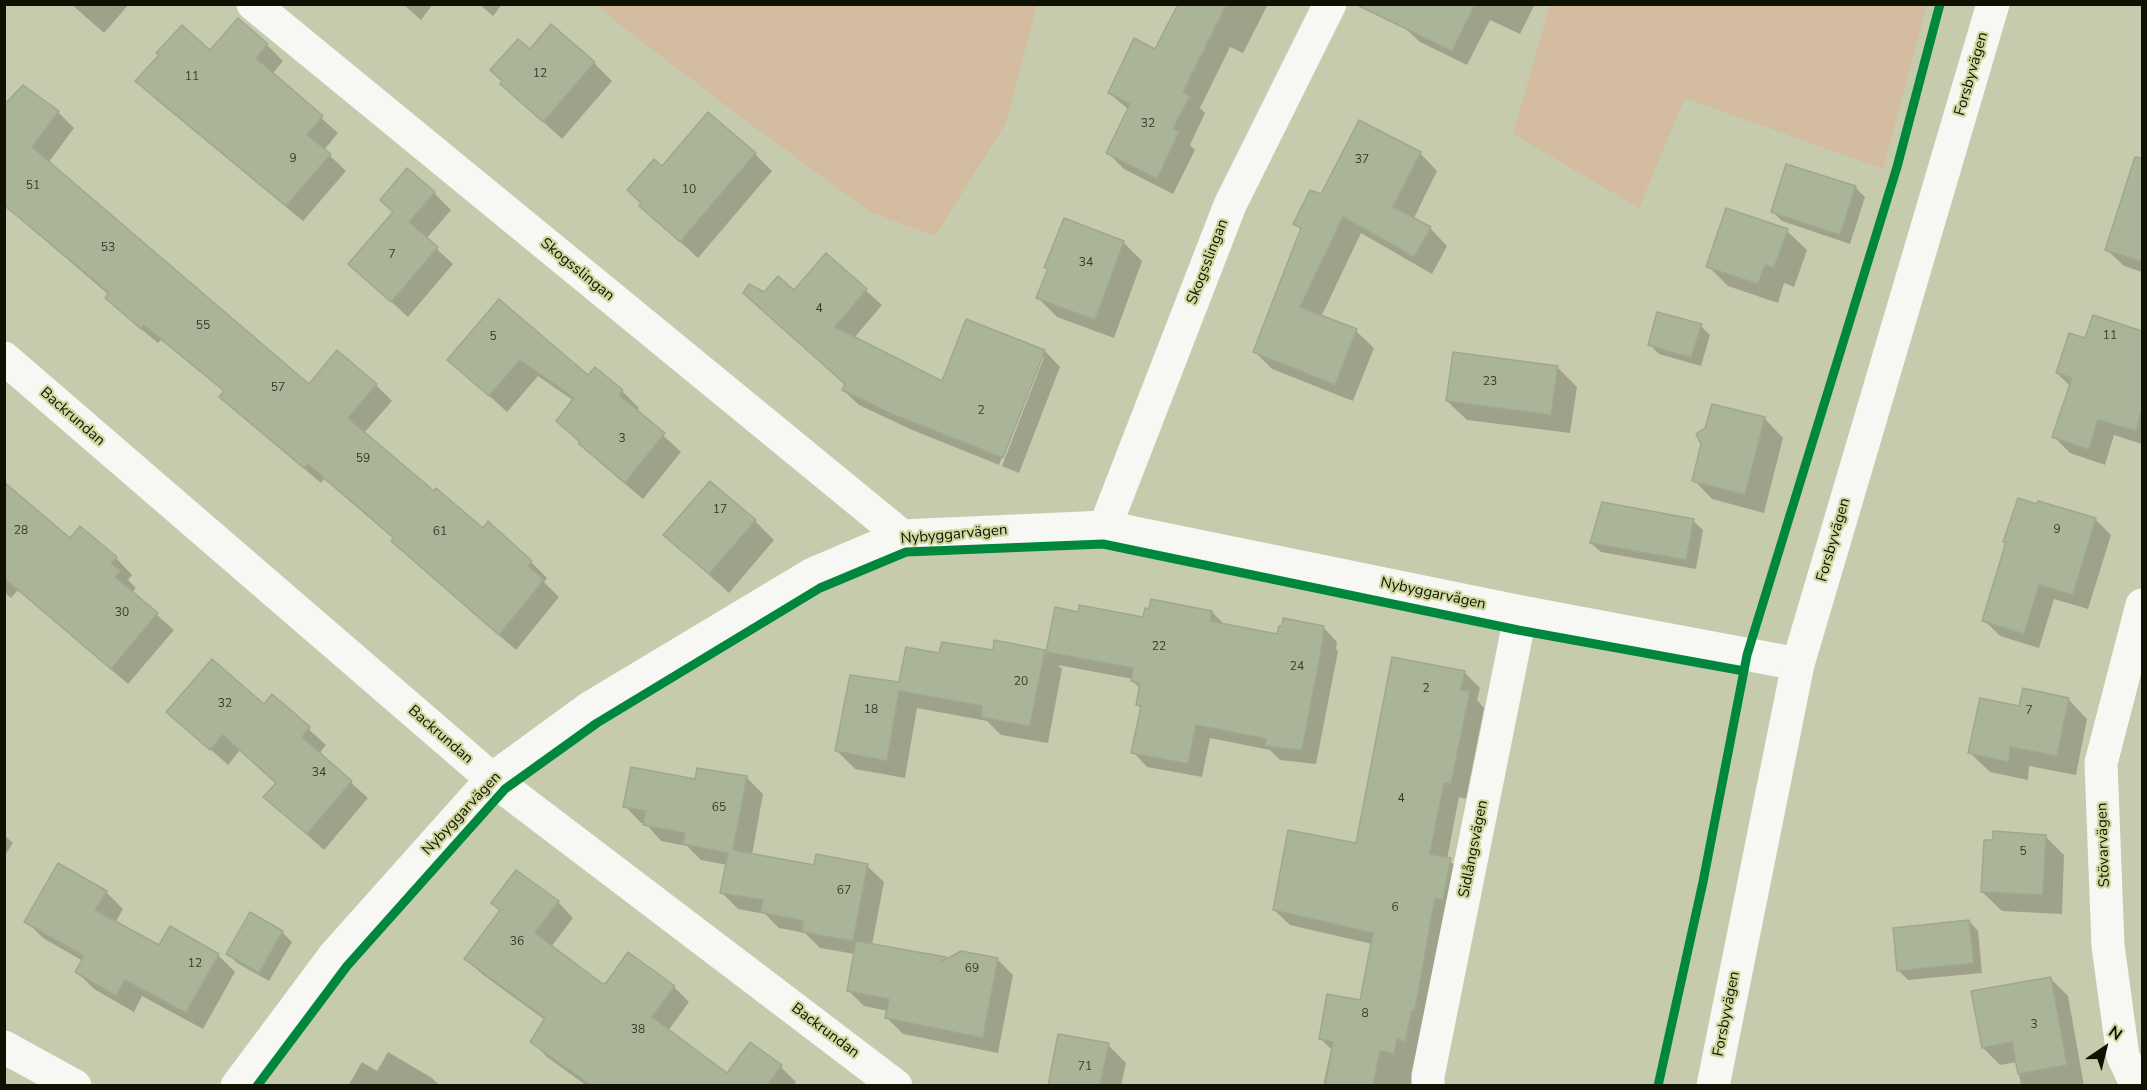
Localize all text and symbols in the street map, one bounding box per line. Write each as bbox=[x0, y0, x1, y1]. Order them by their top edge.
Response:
street label: Forsbyvägen bbox=[1951, 30, 1993, 118]
house number: 12 bbox=[533, 67, 547, 81]
house number: 11 bbox=[185, 70, 199, 84]
house number: 32 bbox=[1141, 117, 1155, 131]
house number: 9 bbox=[289, 152, 297, 166]
house number: 37 bbox=[1355, 153, 1369, 167]
house number: 51 bbox=[26, 179, 40, 193]
house number: 10 bbox=[682, 183, 696, 197]
street label: Skogsslingan bbox=[1184, 217, 1232, 307]
street label: Skogsslingan bbox=[536, 235, 618, 305]
house number: 53 bbox=[101, 241, 115, 255]
house number: 7 bbox=[388, 248, 396, 262]
house number: 34 bbox=[1079, 256, 1093, 270]
house number: 4 bbox=[815, 302, 823, 316]
house number: 55 bbox=[196, 319, 210, 333]
house number: 11 bbox=[2103, 329, 2117, 343]
house number: 5 bbox=[489, 330, 497, 344]
house number: 23 bbox=[1483, 375, 1497, 389]
house number: 57 bbox=[271, 381, 285, 395]
street label: Backrundan bbox=[36, 384, 108, 450]
house number: 2 bbox=[977, 404, 985, 418]
house number: 3 bbox=[618, 432, 626, 446]
house number: 59 bbox=[356, 452, 370, 466]
street label: Forsbyvägen bbox=[1813, 496, 1855, 584]
house number: 17 bbox=[713, 503, 727, 517]
street label: Nybyggarvägen bbox=[900, 521, 1008, 549]
house number: 9 bbox=[2053, 523, 2061, 537]
house number: 28 bbox=[14, 524, 28, 538]
house number: 61 bbox=[433, 525, 447, 539]
street label: Nybyggarvägen bbox=[1379, 574, 1487, 614]
house number: 30 bbox=[115, 606, 129, 620]
house number: 22 bbox=[1152, 640, 1166, 654]
house number: 24 bbox=[1290, 660, 1304, 674]
house number: 20 bbox=[1014, 675, 1028, 689]
house number: 2 bbox=[1422, 682, 1430, 696]
house number: 32 bbox=[218, 697, 232, 711]
street label: Backrundan bbox=[404, 702, 476, 768]
house number: 18 bbox=[864, 703, 878, 717]
house number: 7 bbox=[2025, 704, 2033, 718]
house number: 34 bbox=[312, 766, 326, 780]
street label: Nybyggarvägen bbox=[419, 769, 505, 859]
house number: 4 bbox=[1397, 792, 1405, 806]
street label: Sidlångsvägen bbox=[1456, 799, 1492, 899]
house number: 65 bbox=[712, 801, 726, 815]
street label: Stövarvägen bbox=[2094, 802, 2114, 888]
house number: 5 bbox=[2019, 845, 2027, 859]
house number: 67 bbox=[837, 884, 851, 898]
house number: 6 bbox=[1391, 901, 1399, 915]
house number: 36 bbox=[510, 935, 524, 949]
house number: 12 bbox=[188, 957, 202, 971]
house number: 69 bbox=[965, 962, 979, 976]
street label: Forsbyvägen bbox=[1710, 970, 1744, 1058]
street label: Backrundan bbox=[788, 1000, 862, 1062]
house number: 8 bbox=[1361, 1007, 1369, 1021]
house number: 3 bbox=[2030, 1018, 2038, 1032]
north arrow bbox=[2075, 1018, 2135, 1078]
text: N bbox=[2104, 1021, 2127, 1046]
house number: 38 bbox=[631, 1023, 645, 1037]
house number: 71 bbox=[1078, 1060, 1092, 1074]

